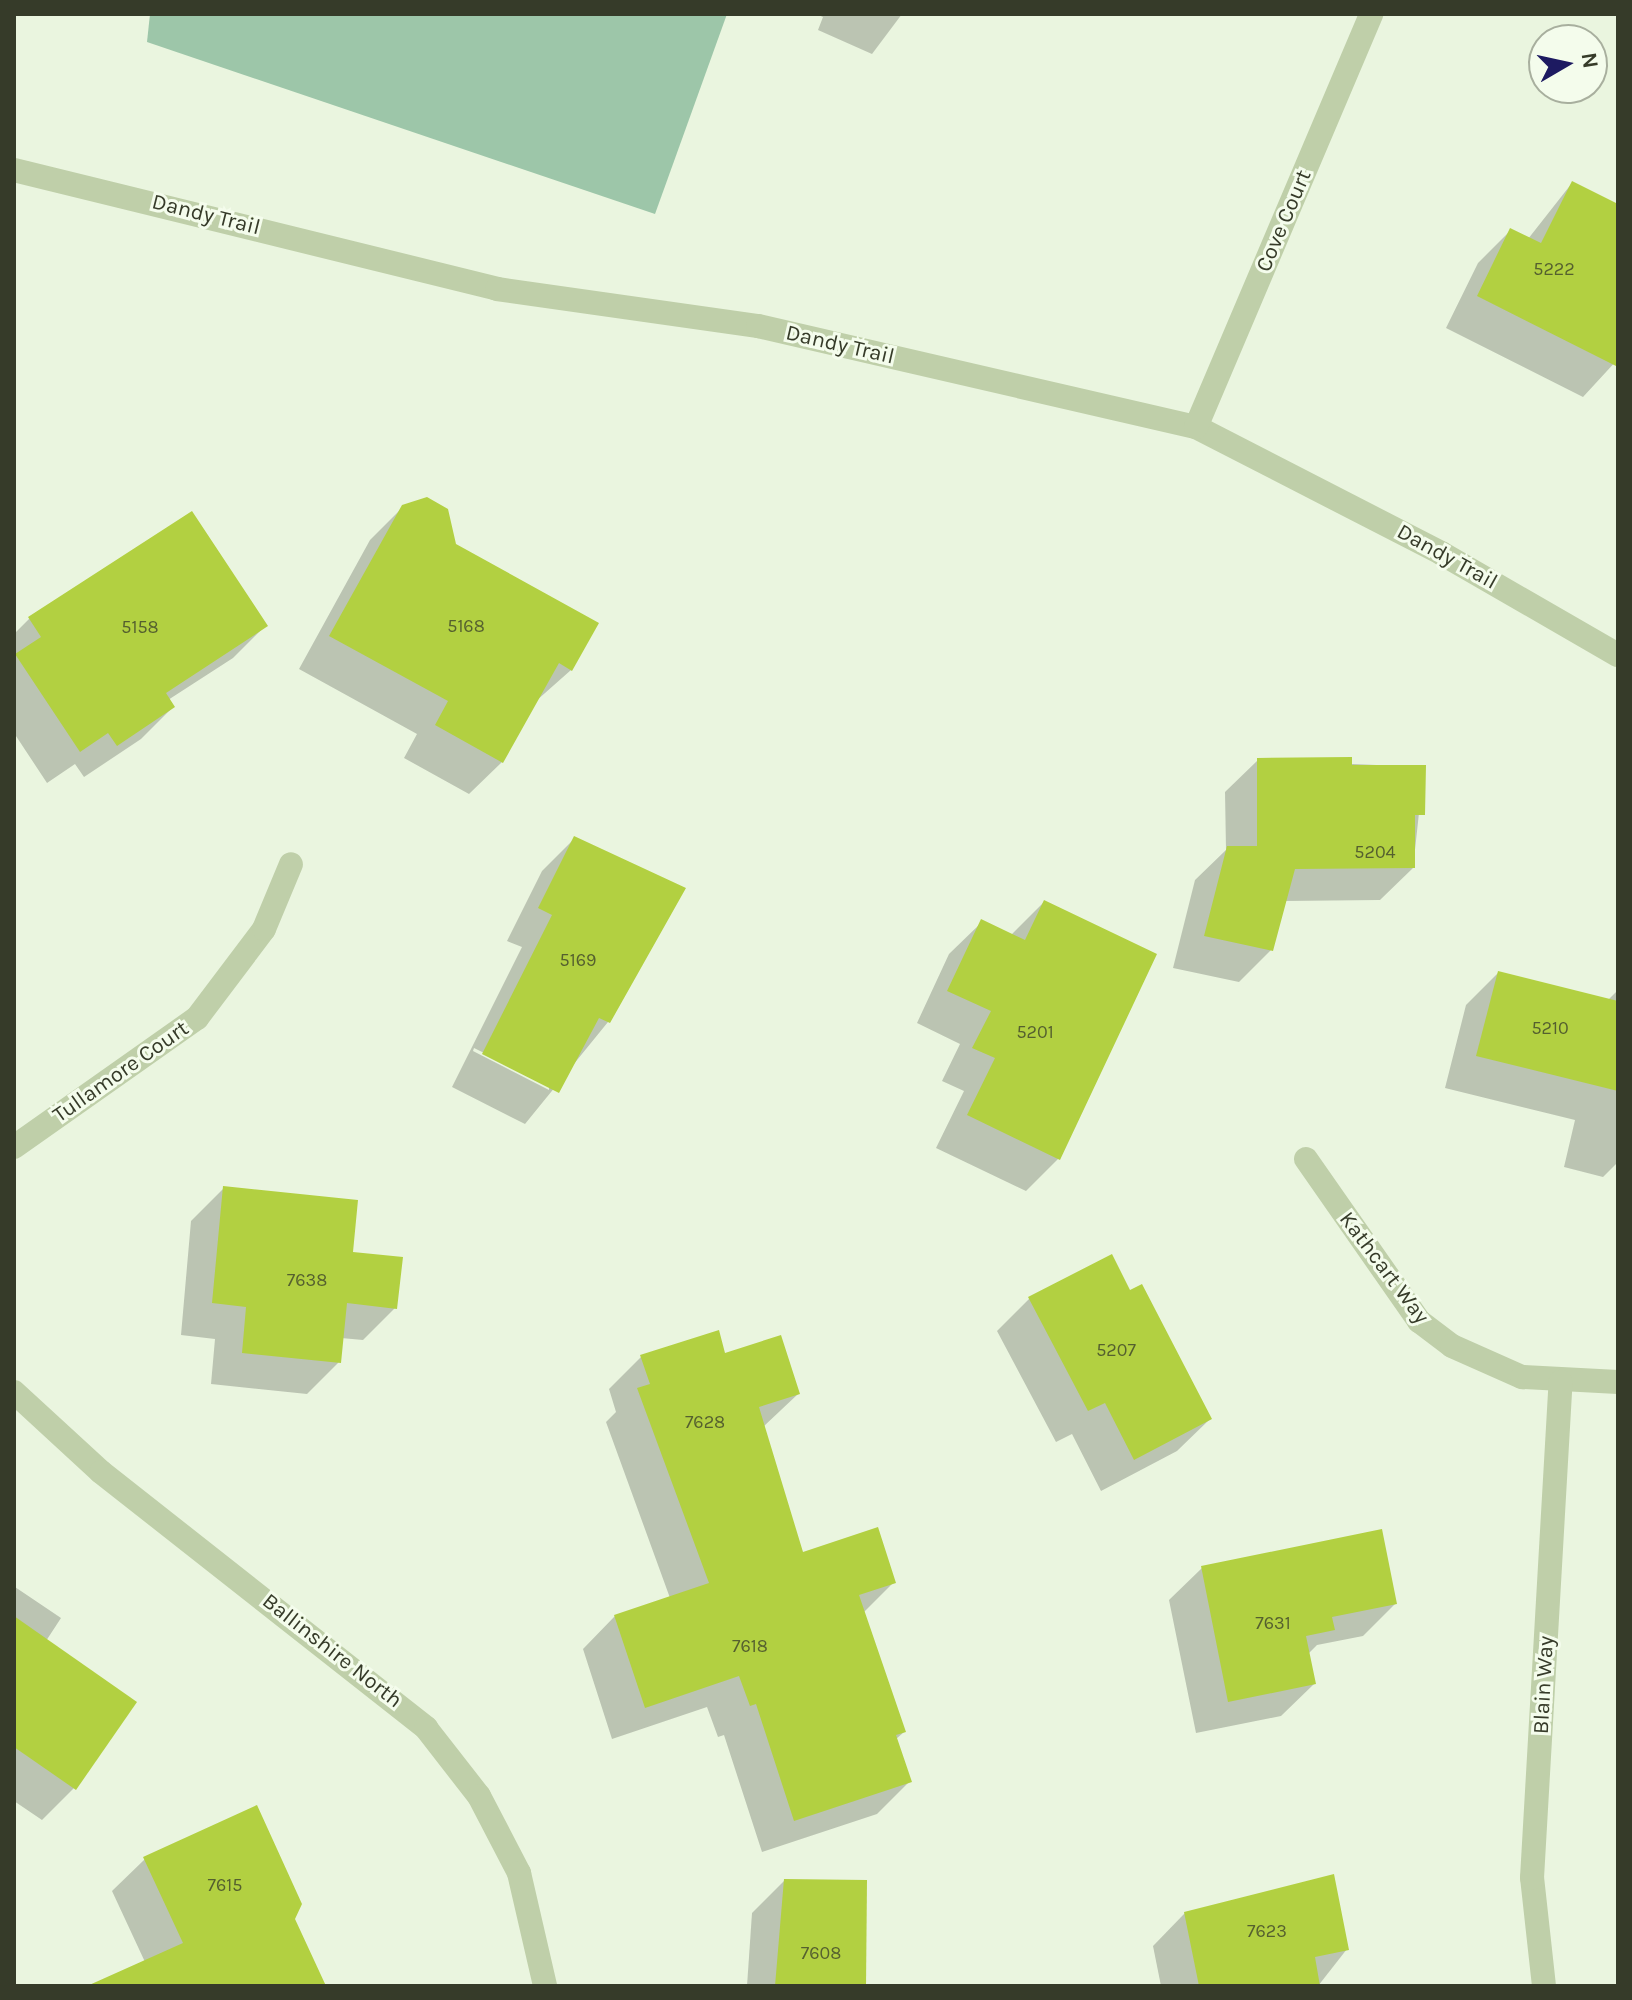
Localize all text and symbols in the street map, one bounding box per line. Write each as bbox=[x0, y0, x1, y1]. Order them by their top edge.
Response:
north arrow bbox=[1528, 24, 1608, 104]
text: N bbox=[1576, 51, 1604, 70]
street label: Cove Court bbox=[1251, 166, 1317, 276]
street label: Dandy Trail bbox=[149, 189, 263, 241]
house number: 5222 bbox=[1533, 258, 1575, 280]
street label: Dandy Trail bbox=[783, 320, 897, 370]
street label: Dandy Trail bbox=[1392, 519, 1502, 595]
house number: 5168 bbox=[447, 615, 485, 637]
house number: 5158 bbox=[121, 616, 159, 638]
house number: 5204 bbox=[1354, 841, 1396, 863]
house number: 5169 bbox=[560, 949, 596, 971]
street label: Tullamore Court bbox=[48, 1015, 194, 1129]
house number: 5210 bbox=[1531, 1017, 1569, 1039]
house number: 5201 bbox=[1016, 1021, 1054, 1043]
street label: Kathcart Way bbox=[1333, 1207, 1435, 1329]
house number: 7638 bbox=[287, 1269, 327, 1291]
house number: 5207 bbox=[1096, 1339, 1136, 1361]
house number: 7628 bbox=[685, 1411, 725, 1433]
street label: Ballinshire North bbox=[257, 1588, 407, 1714]
house number: 7631 bbox=[1255, 1612, 1291, 1634]
house number: 7618 bbox=[732, 1635, 768, 1657]
street label: Blain Way bbox=[1528, 1635, 1560, 1735]
house number: 7615 bbox=[208, 1874, 242, 1896]
house number: 7623 bbox=[1247, 1920, 1287, 1942]
house number: 7608 bbox=[801, 1942, 841, 1964]

